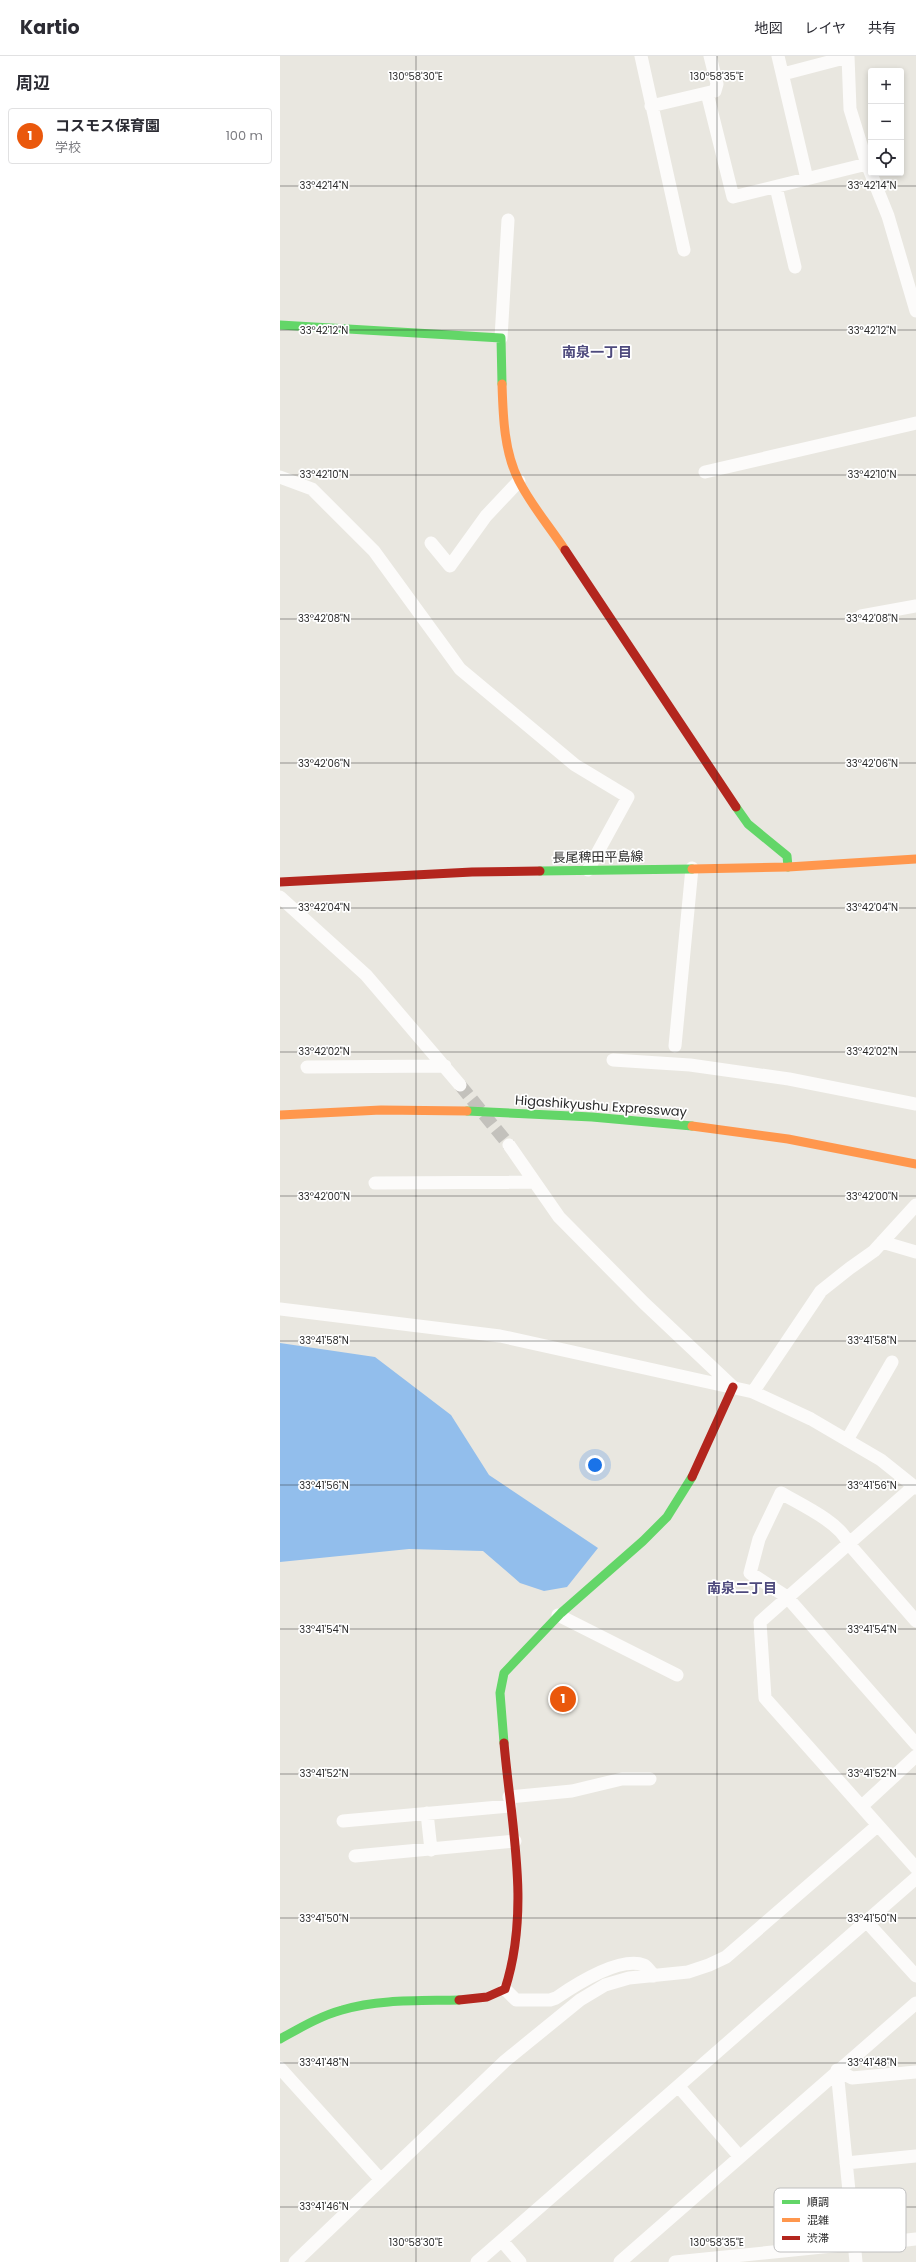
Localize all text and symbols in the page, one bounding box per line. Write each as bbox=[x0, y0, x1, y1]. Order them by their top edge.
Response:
text: Kartio bbox=[20, 14, 80, 41]
text: 地図 bbox=[754, 18, 782, 38]
text: レイヤ bbox=[804, 18, 846, 38]
text: 共有 bbox=[868, 18, 896, 38]
map controls bbox=[868, 68, 904, 176]
button: + bbox=[868, 68, 904, 104]
text: 130°58'30"E bbox=[389, 69, 443, 84]
text: 130°58'35"E bbox=[690, 69, 744, 84]
text: 周辺 bbox=[16, 71, 50, 95]
button: − bbox=[868, 104, 904, 140]
text: コスモス保育園 bbox=[55, 115, 160, 136]
text: 1 bbox=[28, 126, 32, 145]
text: 100 m bbox=[226, 126, 263, 145]
text: 学校 bbox=[55, 138, 81, 157]
button: locate bbox=[868, 140, 904, 176]
text: 33°42'14"N bbox=[300, 178, 348, 193]
text: 33°42'14"N bbox=[848, 178, 896, 193]
text: 33°42'12"N bbox=[300, 323, 348, 338]
text: 33°42'12"N bbox=[848, 323, 896, 338]
district label: 南泉一丁目 bbox=[562, 342, 632, 362]
text: 33°42'10"N bbox=[300, 467, 348, 482]
text: 33°42'10"N bbox=[848, 467, 896, 482]
text: 33°42'08"N bbox=[298, 611, 350, 626]
text: 33°42'08"N bbox=[846, 611, 898, 626]
text: 33°42'06"N bbox=[298, 756, 350, 771]
text: 33°42'06"N bbox=[846, 756, 898, 771]
street label: 長尾稗田平島線 bbox=[552, 847, 644, 867]
text: 33°42'04"N bbox=[298, 900, 350, 915]
text: 33°42'04"N bbox=[846, 900, 898, 915]
text: 33°42'02"N bbox=[298, 1044, 350, 1059]
text: 33°42'02"N bbox=[846, 1044, 898, 1059]
street label: Higashikyushu Expressway bbox=[514, 1091, 688, 1122]
text: 33°42'00"N bbox=[298, 1189, 350, 1204]
text: 33°42'00"N bbox=[846, 1189, 898, 1204]
text: 33°41'58"N bbox=[299, 1333, 349, 1348]
text: 33°41'58"N bbox=[847, 1333, 897, 1348]
your location bbox=[585, 1455, 605, 1475]
text: 33°41'56"N bbox=[299, 1478, 349, 1493]
text: 33°41'56"N bbox=[847, 1478, 897, 1493]
district label: 南泉二丁目 bbox=[707, 1578, 777, 1598]
text: 33°41'54"N bbox=[299, 1622, 349, 1637]
text: 33°41'54"N bbox=[847, 1622, 897, 1637]
pin: 1 bbox=[550, 1684, 576, 1714]
text: 33°41'52"N bbox=[300, 1766, 348, 1781]
text: 33°41'52"N bbox=[848, 1766, 896, 1781]
text: 33°41'50"N bbox=[299, 1911, 349, 1926]
text: 33°41'50"N bbox=[847, 1911, 897, 1926]
text: 33°41'48"N bbox=[299, 2055, 349, 2070]
text: 33°41'48"N bbox=[847, 2055, 897, 2070]
legend bbox=[774, 2188, 906, 2252]
text: 順調 bbox=[807, 2194, 829, 2210]
text: 33°41'46"N bbox=[299, 2199, 349, 2214]
text: 混雑 bbox=[807, 2212, 829, 2228]
text: 渋滞 bbox=[807, 2230, 829, 2246]
text: 130°58'30"E bbox=[389, 2235, 443, 2250]
text: 130°58'35"E bbox=[690, 2235, 744, 2250]

